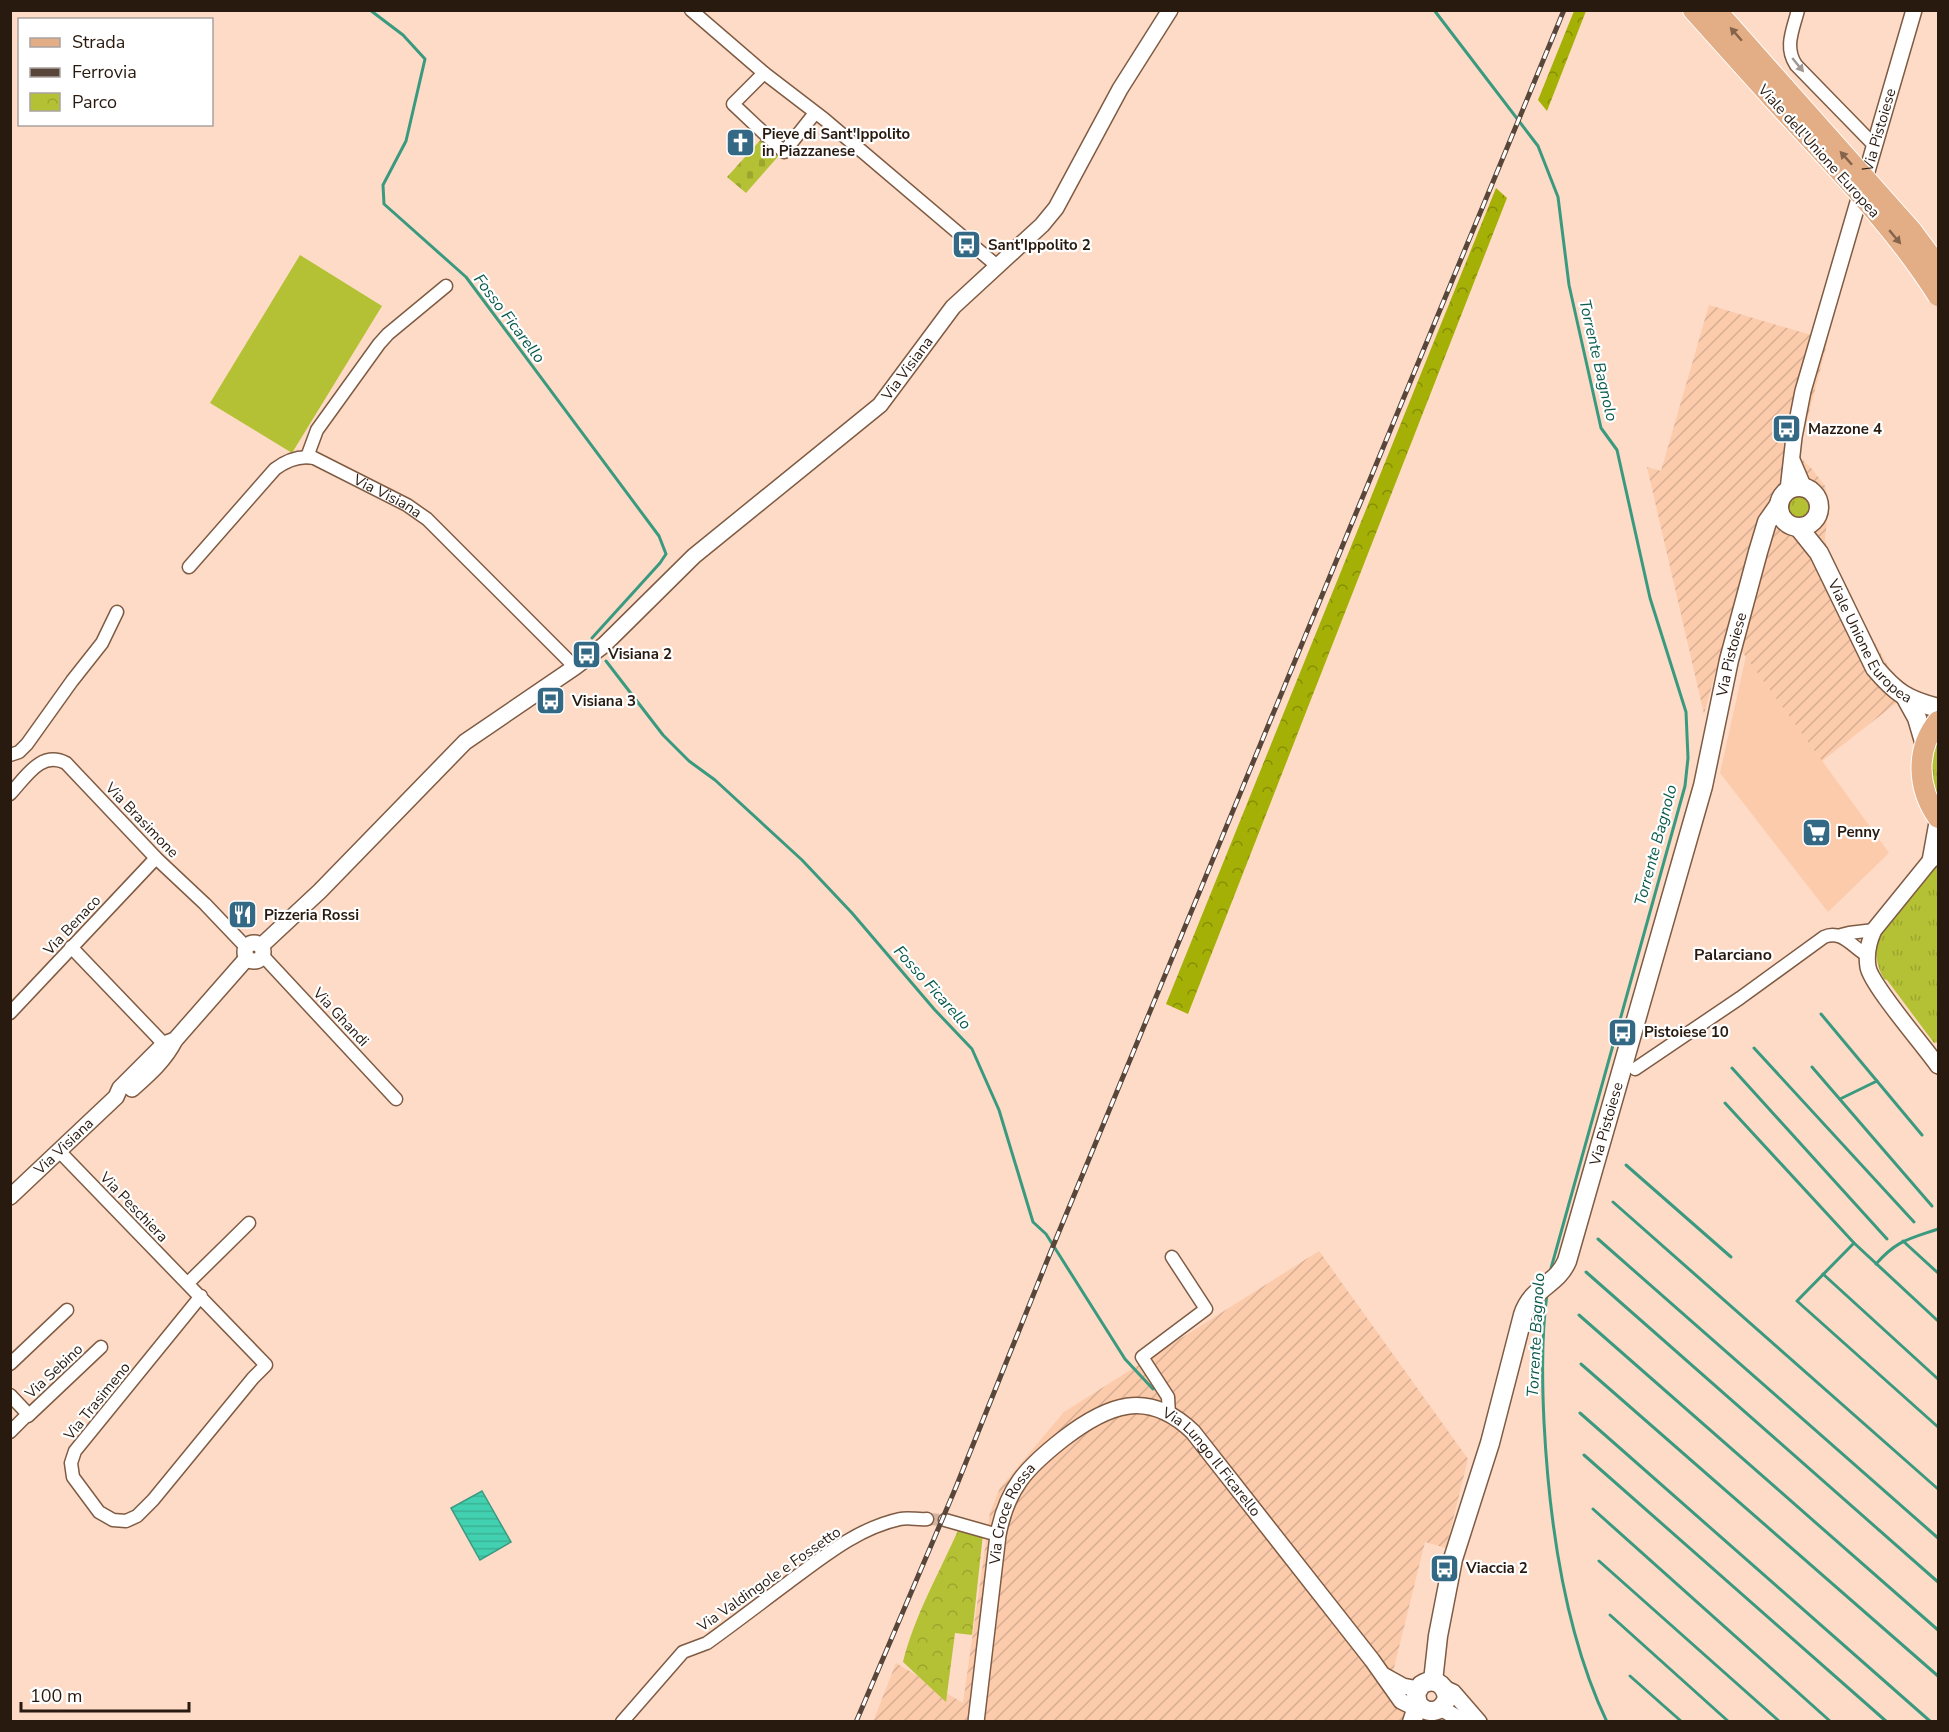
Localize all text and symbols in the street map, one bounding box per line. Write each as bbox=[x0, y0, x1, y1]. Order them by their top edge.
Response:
legend bbox=[18, 18, 213, 126]
one-way arrow bbox=[1730, 27, 1743, 42]
text: Strada bbox=[72, 30, 125, 54]
one-way arrow bbox=[1792, 57, 1805, 73]
text: Ferrovia bbox=[72, 60, 137, 84]
street label: Viale dell'Unione Europea bbox=[1753, 79, 1884, 222]
street label: Via Pistoiese bbox=[1857, 86, 1901, 175]
text: Parco bbox=[72, 90, 117, 114]
place label: Pieve di Sant'Ippolito in Piazzanese bbox=[762, 124, 910, 161]
church icon: Pieve di Sant'Ippolito in Piazzanese bbox=[725, 127, 757, 159]
one-way arrow bbox=[1839, 150, 1853, 165]
bus stop icon: Sant'Ippolito 2 bbox=[951, 229, 983, 261]
one-way arrow bbox=[1888, 229, 1901, 244]
place label: Sant'Ippolito 2 bbox=[988, 235, 1091, 255]
water label: Fosso Ficarello bbox=[468, 269, 550, 368]
water label: Torrente Bagnolo bbox=[1573, 297, 1623, 424]
street label: Via Visiana bbox=[876, 332, 938, 405]
bus stop icon: Mazzone 4 bbox=[1771, 413, 1803, 445]
place label: Mazzone 4 bbox=[1808, 419, 1882, 439]
street label: Via Visiana bbox=[349, 469, 426, 522]
street label: Viale Unione Europea bbox=[1823, 575, 1915, 708]
street label: Via Pistoiese bbox=[1712, 610, 1751, 699]
bus stop icon: Visiana 2 bbox=[571, 638, 603, 670]
place label: Visiana 2 bbox=[607, 644, 672, 664]
bus stop icon: Visiana 3 bbox=[535, 685, 567, 717]
place label: Visiana 3 bbox=[571, 691, 636, 711]
street label: Via Brasimone bbox=[100, 777, 183, 862]
water label: Torrente Bagnolo bbox=[1629, 782, 1683, 908]
supermarket icon: Penny bbox=[1800, 816, 1832, 848]
place label: Penny bbox=[1837, 822, 1880, 842]
street label: Via Benaco bbox=[38, 891, 105, 960]
restaurant icon: Pizzeria Rossi bbox=[227, 899, 259, 931]
place label: Pizzeria Rossi bbox=[264, 905, 359, 925]
water label: Fosso Ficarello bbox=[888, 941, 976, 1035]
district label: Palarciano bbox=[1694, 944, 1772, 966]
street label: Via Ghandi bbox=[308, 982, 373, 1051]
bus stop icon: Pistoiese 10 bbox=[1607, 1016, 1639, 1048]
place label: Pistoiese 10 bbox=[1644, 1022, 1729, 1042]
street label: Via Pistoiese bbox=[1585, 1080, 1628, 1169]
street label: Via Visiana bbox=[29, 1113, 98, 1180]
street label: Via Peschiera bbox=[95, 1167, 173, 1246]
water label: Torrente Bagnolo bbox=[1522, 1272, 1550, 1398]
street label: Via Sebino bbox=[20, 1339, 87, 1404]
street label: Via Trasimeno bbox=[59, 1358, 135, 1445]
street label: Via Lungo Il Ficarello bbox=[1158, 1402, 1266, 1521]
street label: Via Croce Rossa bbox=[984, 1459, 1040, 1567]
street label: Via Valdingole e Fossetto bbox=[693, 1522, 845, 1637]
bus stop icon: Viaccia 2 bbox=[1429, 1552, 1461, 1584]
place label: Viaccia 2 bbox=[1465, 1558, 1528, 1578]
scale bar bbox=[21, 1675, 189, 1713]
text: 100 m bbox=[30, 1684, 82, 1708]

